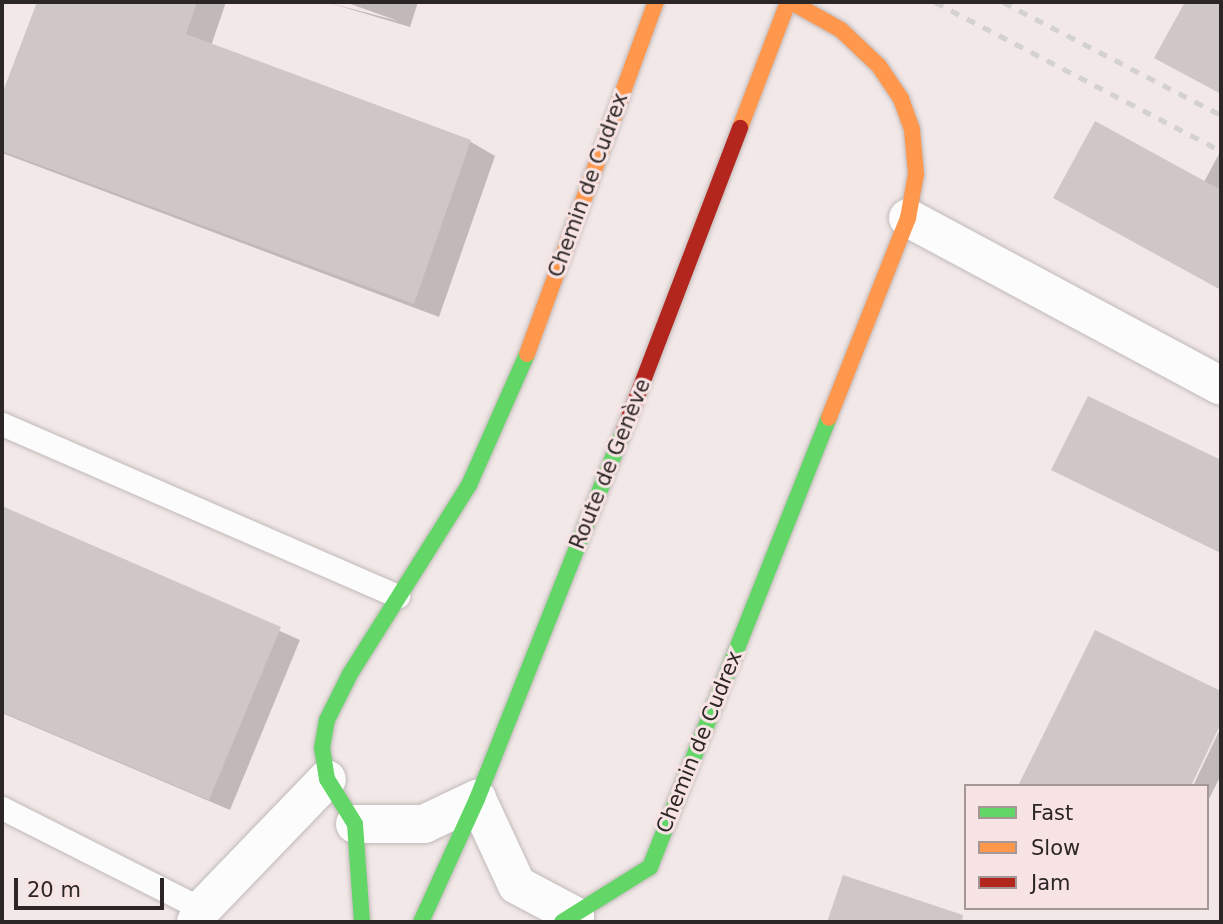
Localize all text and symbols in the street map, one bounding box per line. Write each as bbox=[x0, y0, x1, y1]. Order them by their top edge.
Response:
street label: Chemin de Cudrex bbox=[543, 89, 633, 281]
street label: Route de Genève bbox=[564, 375, 656, 553]
street label: Chemin de Cudrex bbox=[651, 647, 747, 837]
legend bbox=[964, 784, 1209, 910]
text: Fast bbox=[1031, 801, 1073, 825]
text: Slow bbox=[1031, 836, 1080, 860]
scale bar bbox=[18, 864, 168, 908]
text: Jam bbox=[1031, 871, 1071, 895]
text: 20 m bbox=[27, 878, 81, 902]

